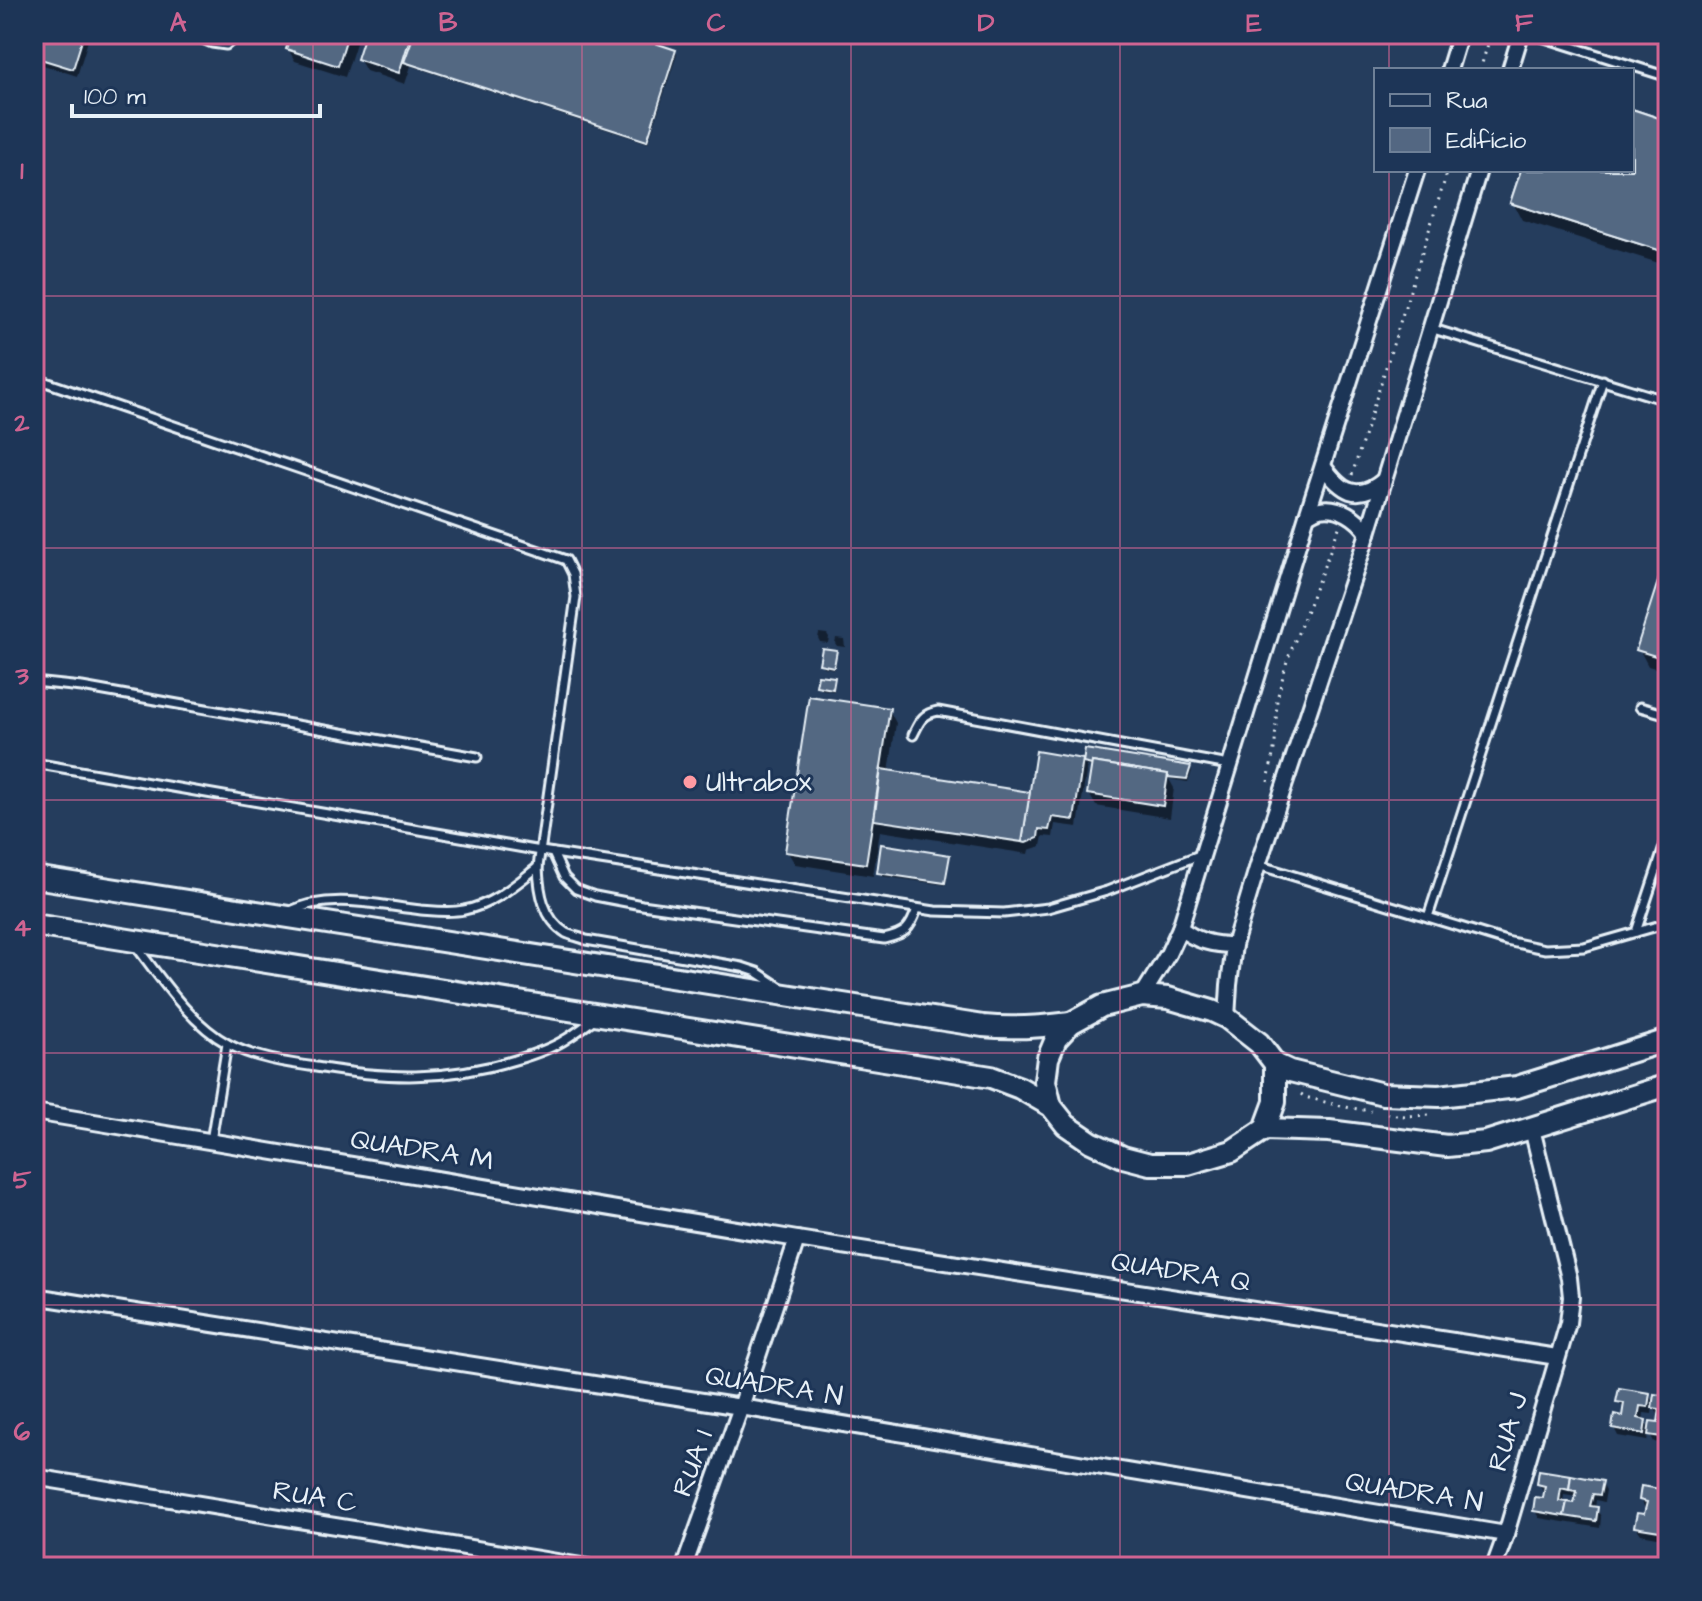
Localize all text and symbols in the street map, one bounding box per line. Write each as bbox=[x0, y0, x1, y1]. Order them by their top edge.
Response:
text: A bbox=[170, 5, 187, 41]
text: B bbox=[439, 5, 458, 41]
text: C bbox=[707, 5, 726, 41]
text: D bbox=[978, 5, 995, 41]
text: E bbox=[1246, 5, 1262, 41]
text: F bbox=[1515, 5, 1534, 41]
scale bar bbox=[72, 68, 320, 118]
legend bbox=[1374, 68, 1634, 172]
text: 100 m bbox=[84, 80, 146, 114]
text: Rua bbox=[1446, 84, 1488, 118]
text: Edifício bbox=[1446, 124, 1527, 158]
text: 1 bbox=[20, 153, 24, 189]
text: 2 bbox=[14, 405, 30, 441]
text: 3 bbox=[14, 658, 29, 694]
place label: Ultrabox bbox=[706, 763, 813, 802]
marker: Ultrabox bbox=[681, 773, 699, 791]
text: 4 bbox=[13, 910, 31, 946]
street label: QUADRA M bbox=[348, 1119, 496, 1181]
text: 5 bbox=[13, 1162, 32, 1198]
street label: QUADRA Q bbox=[1108, 1242, 1254, 1302]
street label: QUADRA N bbox=[703, 1356, 845, 1416]
street label: RUA J bbox=[1478, 1388, 1538, 1476]
text: 6 bbox=[14, 1414, 31, 1450]
street label: RUA I bbox=[663, 1424, 723, 1502]
street label: QUADRA N bbox=[1343, 1462, 1485, 1522]
street label: RUA C bbox=[270, 1471, 360, 1523]

